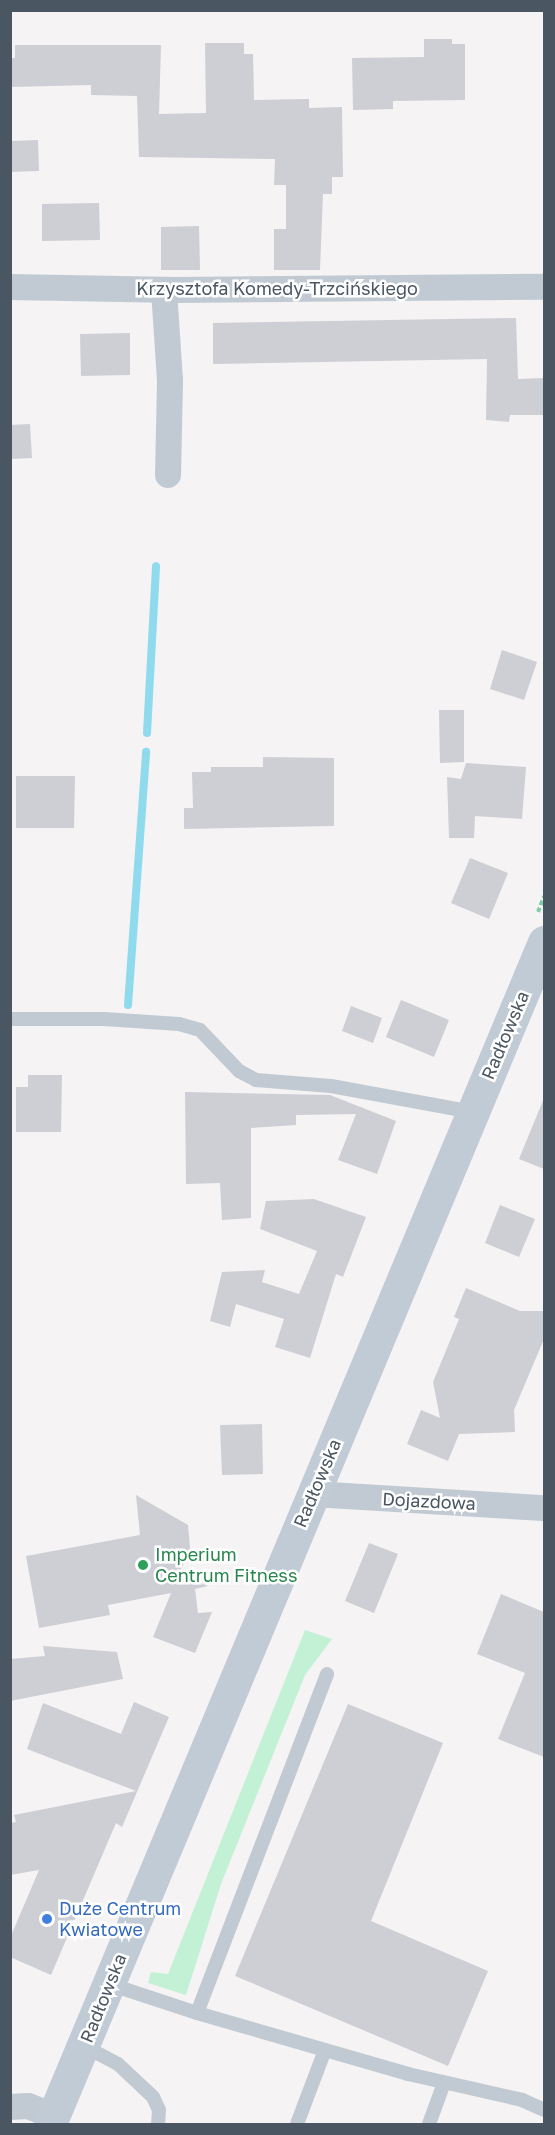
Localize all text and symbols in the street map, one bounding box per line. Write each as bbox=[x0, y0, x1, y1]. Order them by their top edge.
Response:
street label: Krzysztofa Komedy-Trzcińskiego bbox=[136, 277, 418, 299]
street label: Radłowska bbox=[477, 987, 533, 1083]
street label: Radłowska bbox=[289, 1435, 345, 1531]
street label: Dojazdowa bbox=[382, 1488, 476, 1514]
place label: Imperium Centrum Fitness bbox=[155, 1544, 297, 1586]
marker: Imperium Centrum Fitness bbox=[136, 1558, 150, 1572]
place label: Duże Centrum Kwiatowe bbox=[59, 1898, 181, 1940]
marker: Duże Centrum Kwiatowe bbox=[40, 1912, 54, 1926]
street label: Radłowska bbox=[75, 1950, 131, 2046]

